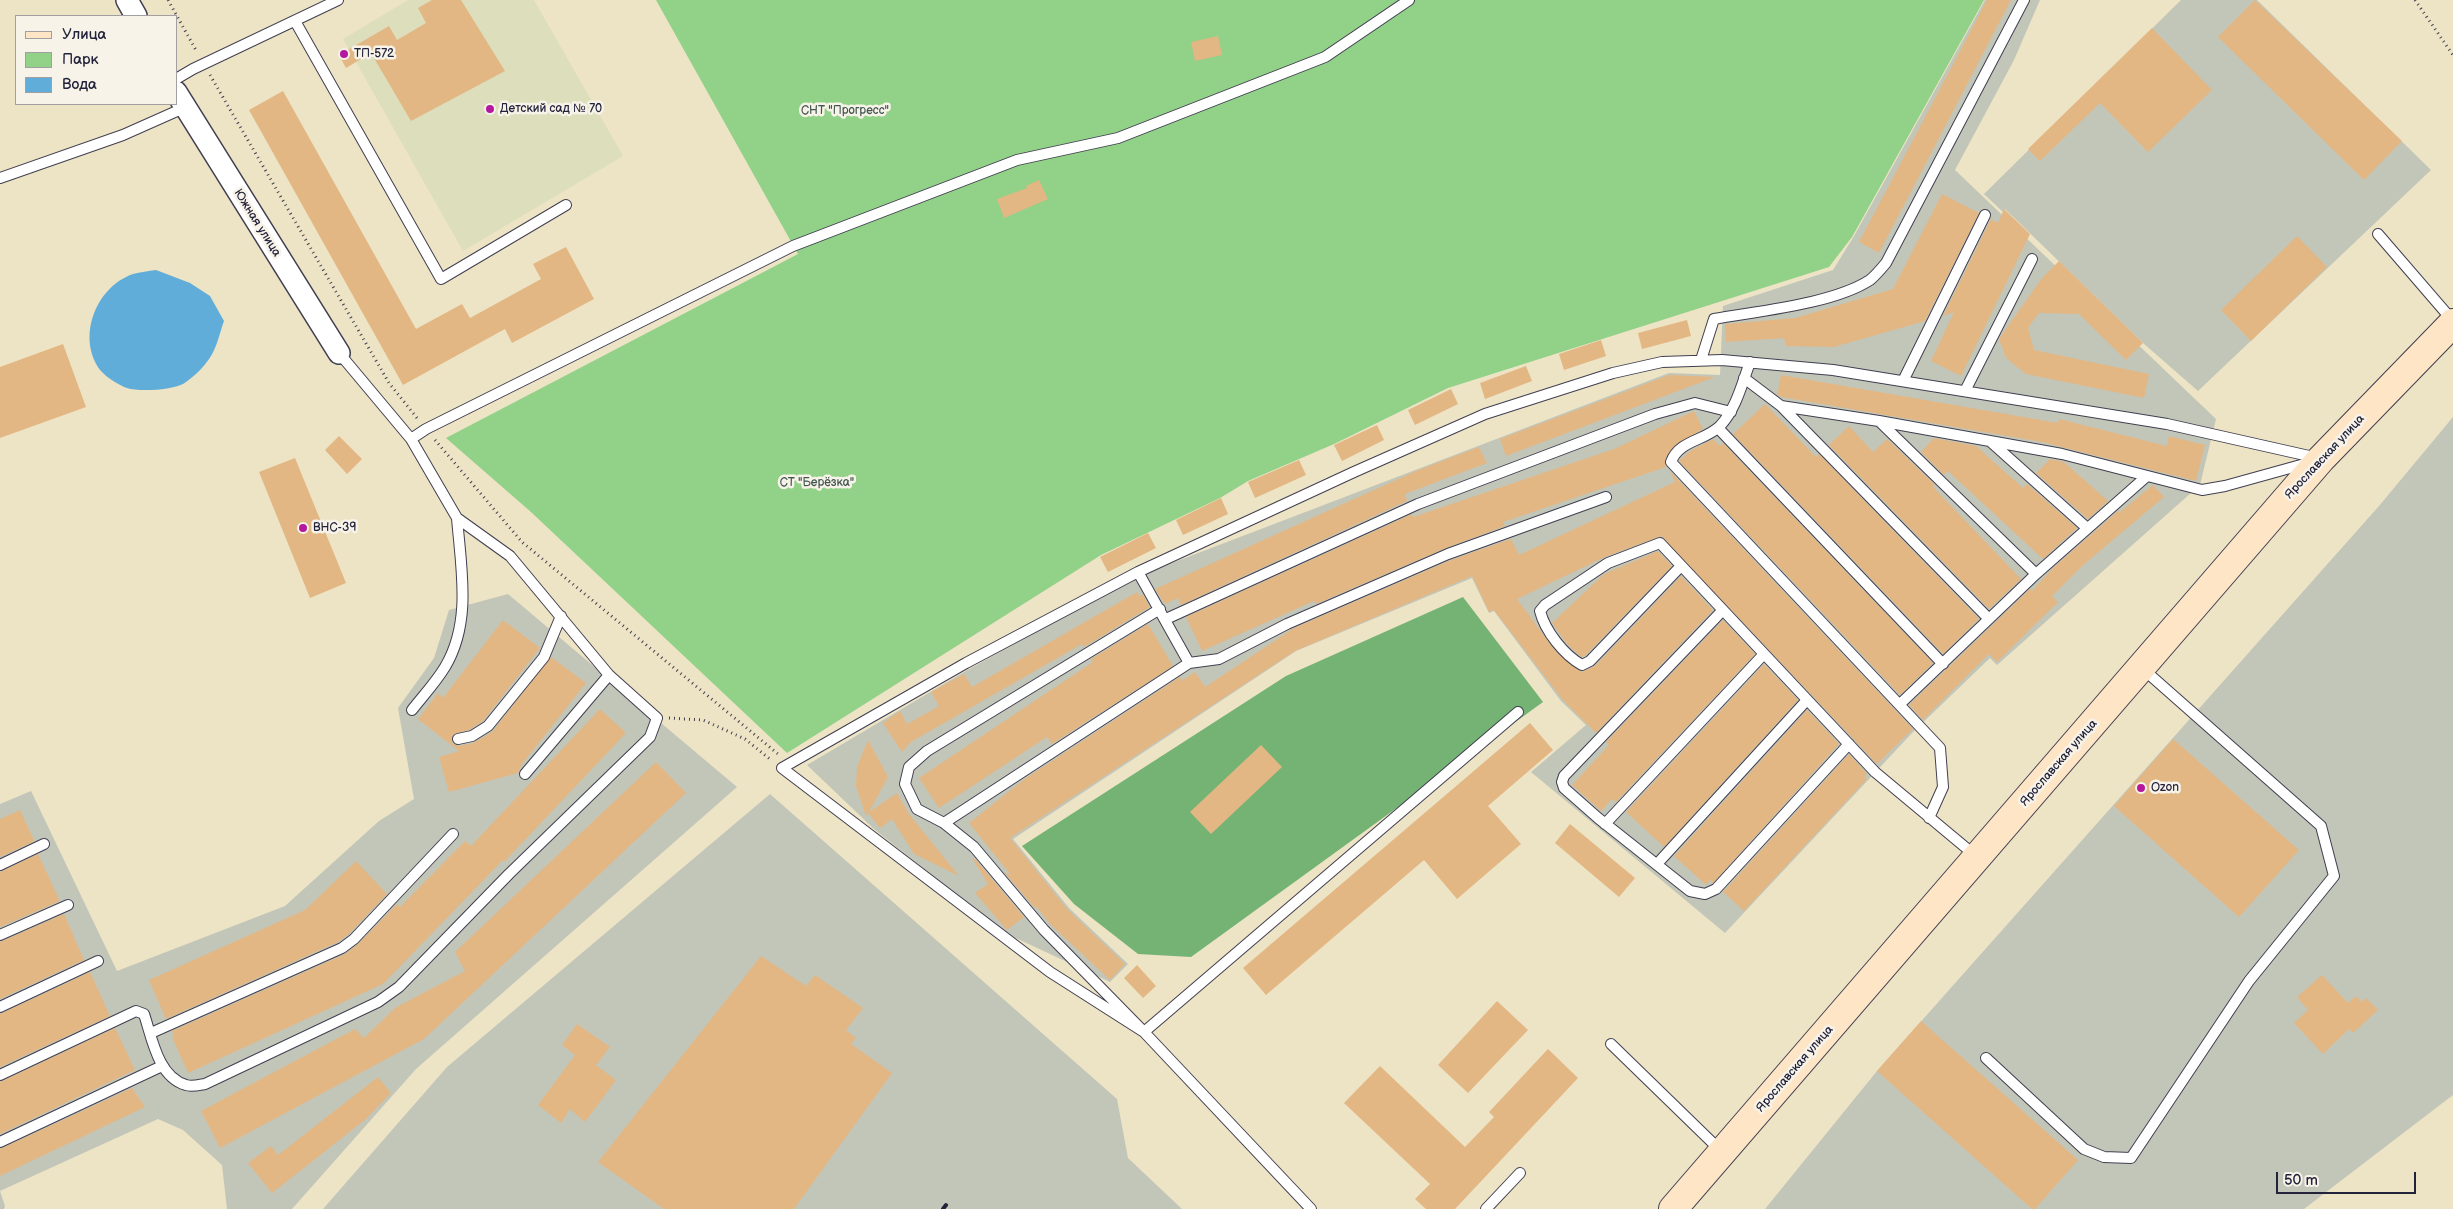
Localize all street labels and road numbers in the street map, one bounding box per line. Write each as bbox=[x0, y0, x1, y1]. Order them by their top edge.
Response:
street label: Южная улица bbox=[230, 186, 284, 260]
street label: Ярославская улица bbox=[2282, 412, 2368, 502]
street label: Ярославская улица bbox=[2018, 717, 2100, 809]
street label: Ярославская улица bbox=[1754, 1023, 1836, 1115]

